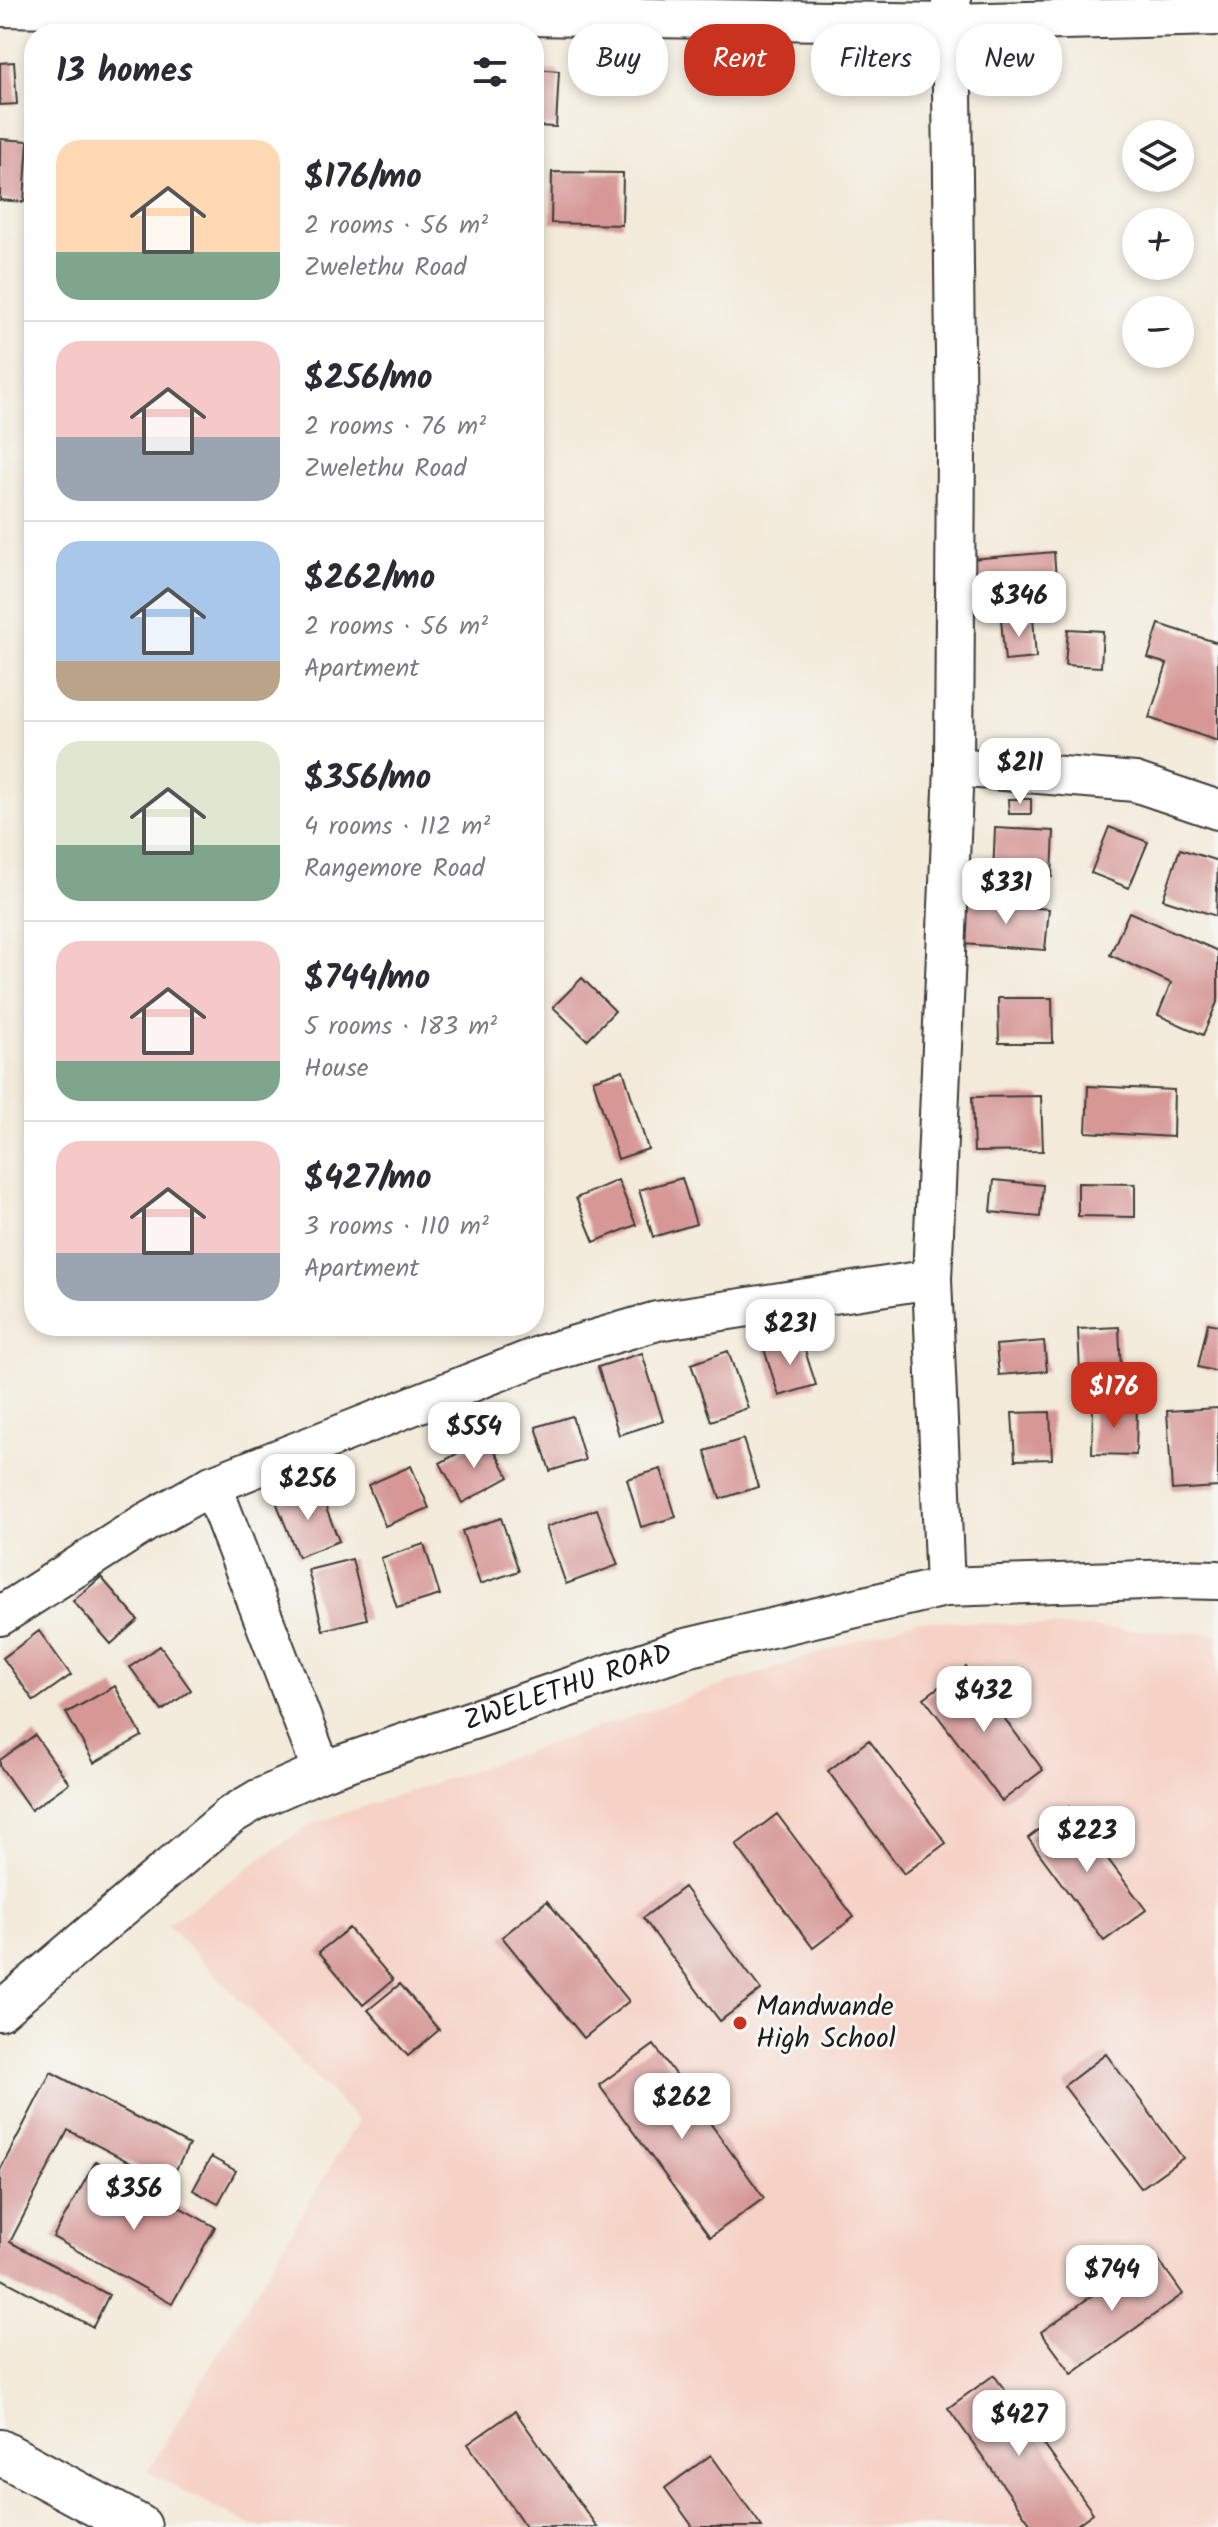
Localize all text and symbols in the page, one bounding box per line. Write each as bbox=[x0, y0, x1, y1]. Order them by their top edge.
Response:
chip: Buy bbox=[568, 24, 668, 96]
chip: Rent bbox=[684, 24, 795, 96]
chip: Filters bbox=[811, 24, 940, 96]
chip: New bbox=[956, 24, 1062, 96]
text: 13 homes bbox=[56, 45, 193, 99]
icon: filters bbox=[468, 50, 512, 94]
map controls bbox=[1122, 120, 1194, 368]
button: layers bbox=[1122, 120, 1194, 192]
text: $176/mo bbox=[304, 151, 422, 205]
icon: home bbox=[120, 172, 216, 268]
text: 2 rooms · 56 m² bbox=[304, 205, 488, 247]
button: + bbox=[1122, 208, 1194, 280]
text: Zwelethu Road bbox=[304, 247, 466, 289]
button: − bbox=[1122, 296, 1194, 368]
text: $256/mo bbox=[304, 352, 433, 406]
icon: home bbox=[120, 373, 216, 469]
text: 2 rooms · 76 m² bbox=[304, 406, 486, 448]
text: Zwelethu Road bbox=[304, 448, 466, 490]
text: $262/mo bbox=[304, 552, 435, 606]
pin: $346 bbox=[972, 571, 1066, 639]
icon: home bbox=[120, 573, 216, 669]
text: $346 bbox=[990, 576, 1048, 618]
text: 2 rooms · 56 m² bbox=[304, 606, 488, 648]
text: Apartment bbox=[304, 648, 419, 690]
pin: $211 bbox=[973, 738, 1067, 806]
text: $211 bbox=[997, 743, 1043, 785]
text: $356/mo bbox=[304, 752, 431, 806]
icon: home bbox=[120, 773, 216, 869]
text: 4 rooms · 112 m² bbox=[304, 806, 490, 848]
text: Rangemore Road bbox=[304, 848, 485, 890]
pin: $331 bbox=[959, 858, 1053, 926]
text: $331 bbox=[980, 863, 1032, 905]
text: $744/mo bbox=[304, 952, 430, 1006]
icon: home bbox=[120, 973, 216, 1069]
text: 5 rooms · 183 m² bbox=[304, 1006, 497, 1048]
text: House bbox=[304, 1048, 368, 1090]
text: $427/mo bbox=[304, 1152, 431, 1206]
icon: home bbox=[120, 1173, 216, 1269]
text: 3 rooms · 110 m² bbox=[304, 1206, 489, 1248]
text: Apartment bbox=[304, 1248, 419, 1290]
pin: $231 bbox=[743, 1299, 837, 1367]
text: $231 bbox=[764, 1304, 816, 1346]
pin: $176 bbox=[1067, 1362, 1161, 1430]
text: $176 bbox=[1089, 1367, 1139, 1409]
pin: $554 bbox=[427, 1402, 521, 1470]
text: $554 bbox=[446, 1407, 502, 1449]
pin: $256 bbox=[261, 1454, 355, 1522]
text: $256 bbox=[279, 1459, 337, 1501]
street label: ZWELETHU ROAD bbox=[458, 1631, 678, 1744]
pin: $432 bbox=[937, 1666, 1031, 1734]
text: $432 bbox=[955, 1671, 1013, 1713]
pin: $223 bbox=[1040, 1806, 1134, 1874]
text: $223 bbox=[1057, 1811, 1117, 1853]
place label: Mandwande High School bbox=[756, 1985, 896, 2062]
marker: Mandwande High School bbox=[731, 2014, 749, 2032]
pin: $262 bbox=[635, 2073, 729, 2141]
text: $262 bbox=[652, 2078, 712, 2120]
pin: $356 bbox=[87, 2164, 181, 2232]
text: $356 bbox=[106, 2169, 162, 2211]
pin: $744 bbox=[1065, 2245, 1159, 2313]
text: $744 bbox=[1084, 2250, 1140, 2292]
pin: $427 bbox=[972, 2390, 1066, 2458]
text: $427 bbox=[991, 2395, 1048, 2437]

